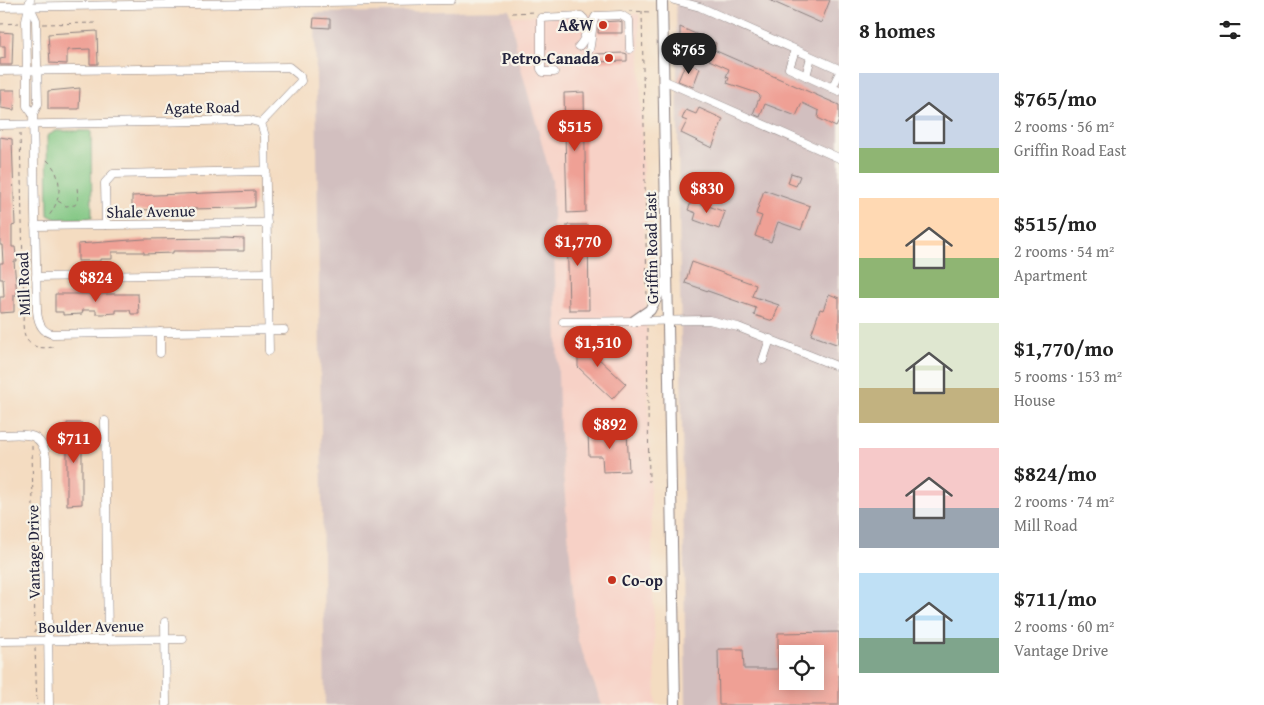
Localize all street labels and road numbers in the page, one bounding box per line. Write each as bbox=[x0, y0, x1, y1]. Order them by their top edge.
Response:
street label: Agate Road bbox=[164, 94, 240, 120]
street label: Griffin Road East bbox=[638, 191, 664, 304]
street label: Shale Avenue bbox=[106, 198, 196, 224]
street label: Mill Road bbox=[10, 251, 36, 316]
street label: Vantage Drive bbox=[20, 505, 46, 599]
street label: Boulder Avenue bbox=[38, 613, 144, 639]

